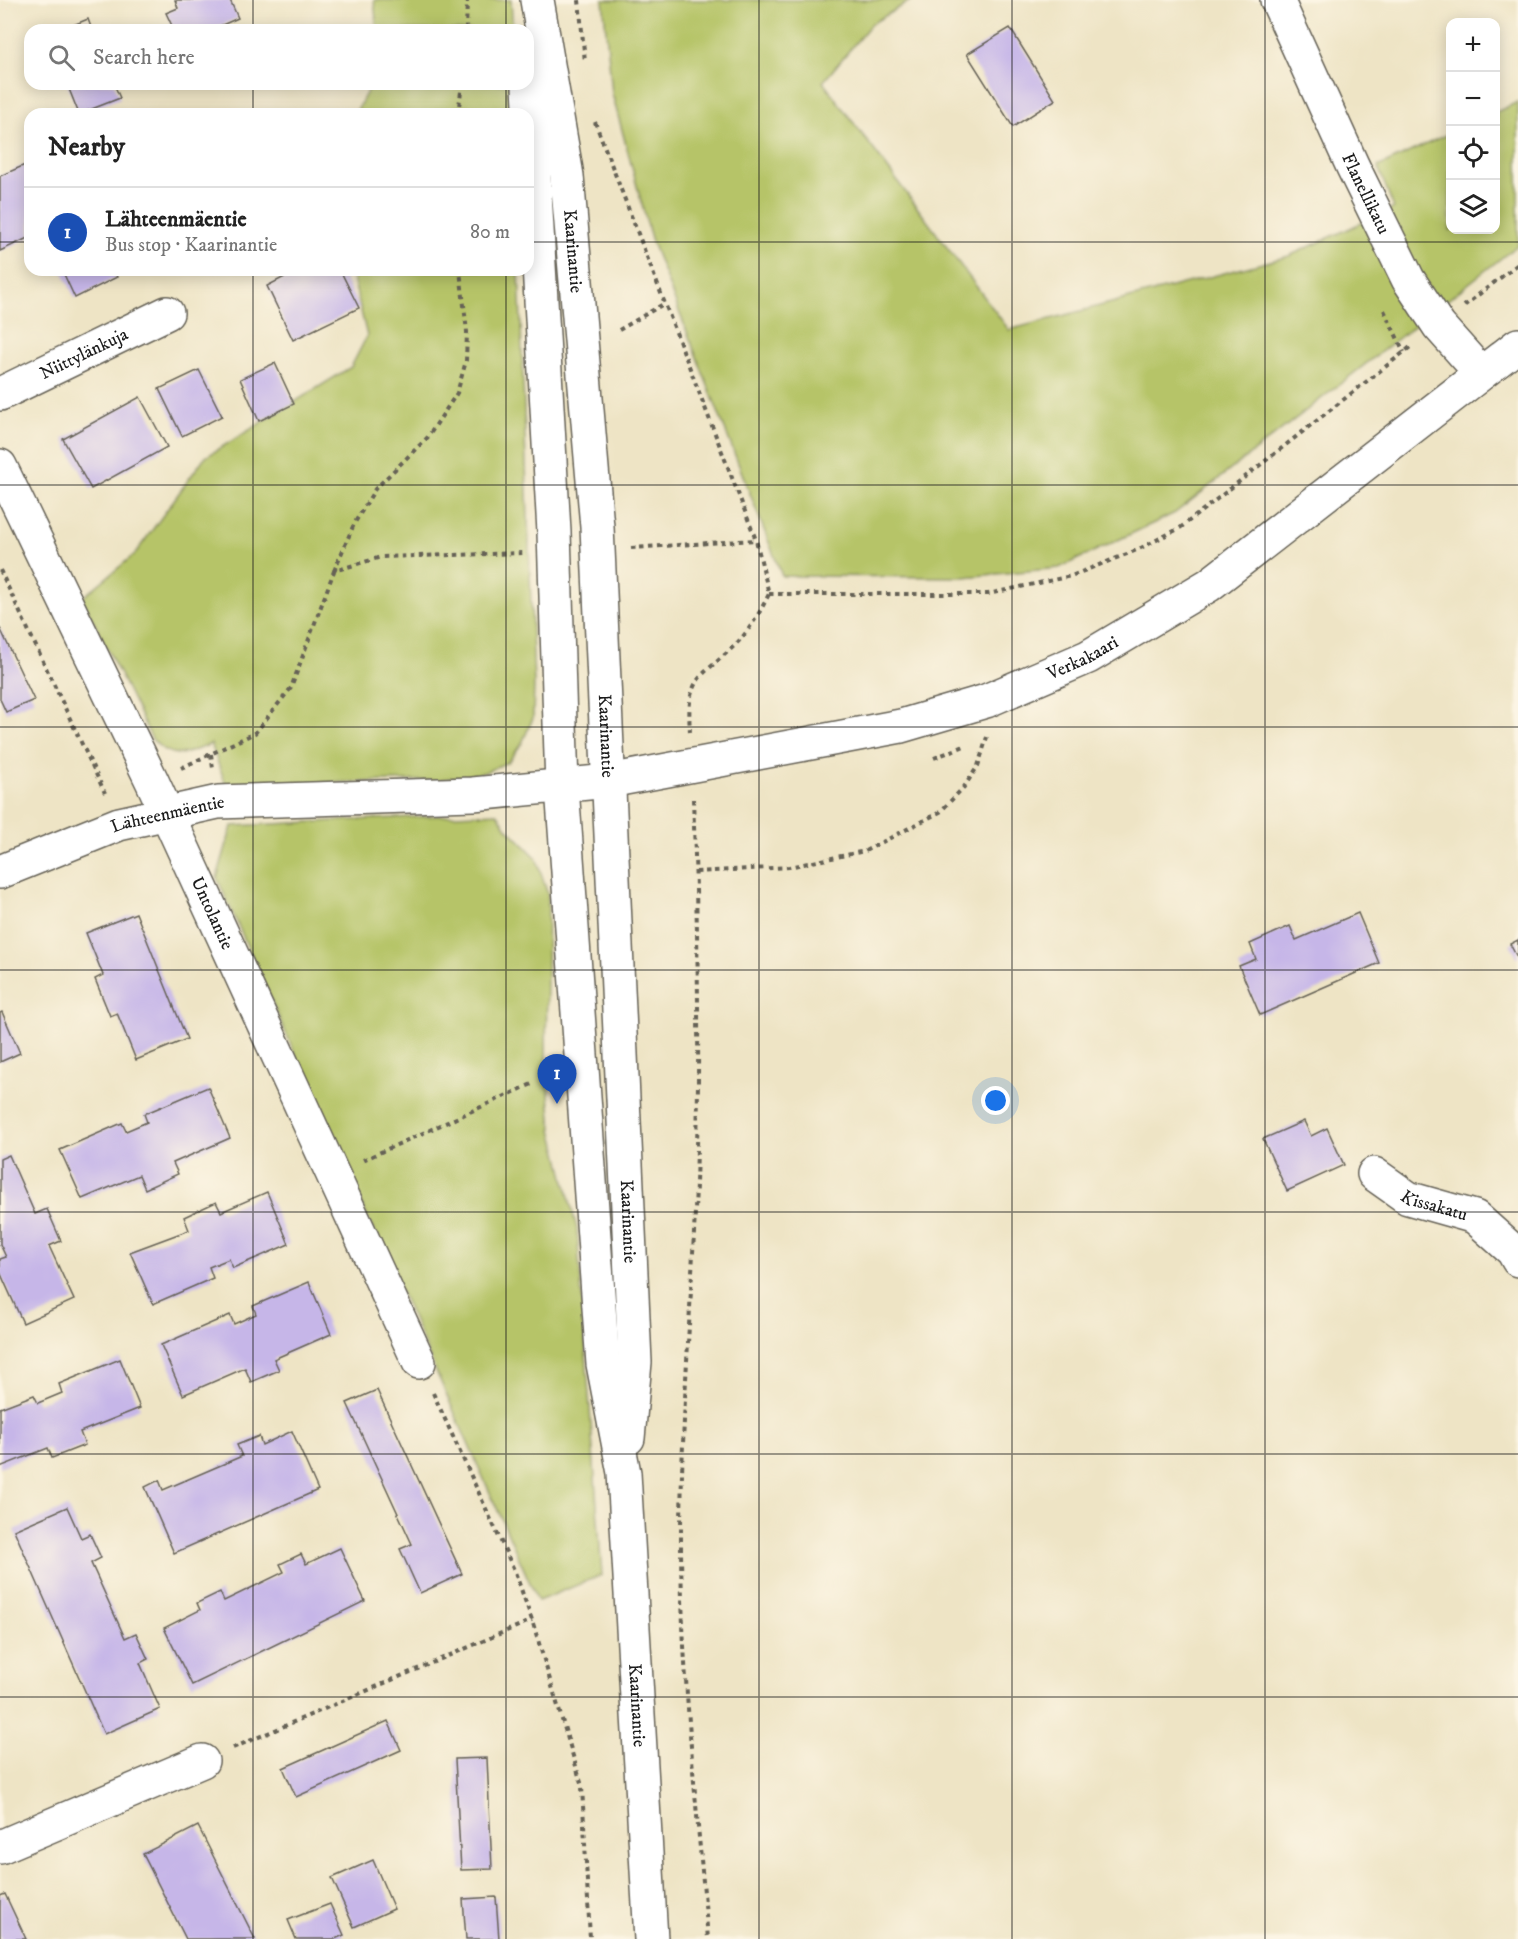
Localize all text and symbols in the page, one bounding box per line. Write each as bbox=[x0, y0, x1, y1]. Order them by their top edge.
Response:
map controls bbox=[1446, 18, 1500, 234]
button: + bbox=[1446, 18, 1500, 72]
search box bbox=[24, 24, 534, 90]
icon: search bbox=[45, 41, 78, 74]
text: Search here bbox=[93, 44, 195, 71]
button: − bbox=[1446, 72, 1500, 126]
button: locate bbox=[1446, 126, 1500, 180]
text: Nearby bbox=[48, 131, 125, 164]
street label: Flanellikatu bbox=[1336, 150, 1394, 238]
button: layers bbox=[1446, 180, 1500, 234]
text: Lähteenmäentie bbox=[105, 206, 247, 233]
street label: Kaarinantie bbox=[558, 209, 587, 294]
text: 1 bbox=[64, 220, 71, 245]
text: 80 m bbox=[470, 220, 510, 245]
text: Bus stop · Kaarinantie bbox=[105, 233, 277, 258]
street label: Niittylänkuja bbox=[36, 323, 132, 385]
street label: Verkakaari bbox=[1043, 632, 1123, 686]
street label: Kaarinantie bbox=[593, 694, 618, 778]
street label: Lähteenmäentie bbox=[108, 792, 225, 838]
street label: Untolantie bbox=[186, 874, 238, 953]
pin: 1 bbox=[538, 1054, 576, 1104]
your location bbox=[981, 1086, 1010, 1115]
street label: Kaarinantie bbox=[615, 1179, 640, 1264]
street label: Kissakatu bbox=[1396, 1186, 1470, 1226]
street label: Kaarinantie bbox=[623, 1663, 650, 1748]

